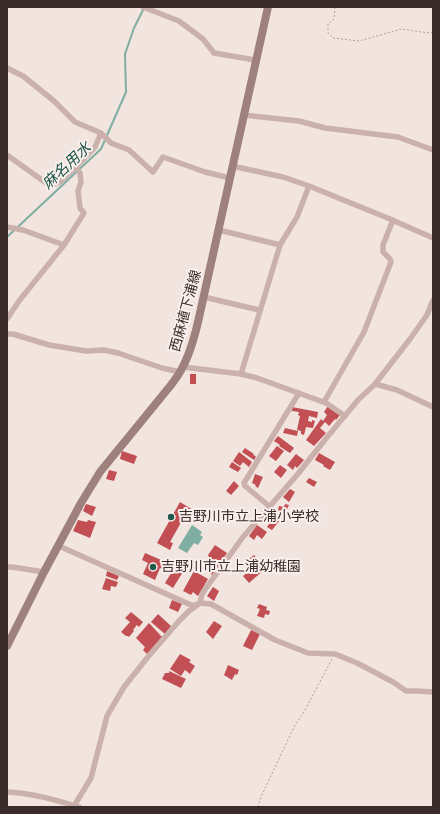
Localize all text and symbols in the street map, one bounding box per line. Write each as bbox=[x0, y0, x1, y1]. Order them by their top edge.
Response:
water label: 麻名用水 bbox=[39, 139, 95, 193]
street label: 西麻植下浦線 bbox=[167, 268, 205, 354]
place label: 吉野川市立上浦小学校 bbox=[179, 509, 319, 525]
marker: 吉野川市立上浦小学校 bbox=[166, 512, 176, 522]
place label: 吉野川市立上浦幼稚園 bbox=[161, 559, 301, 575]
marker: 吉野川市立上浦幼稚園 bbox=[148, 562, 158, 572]

